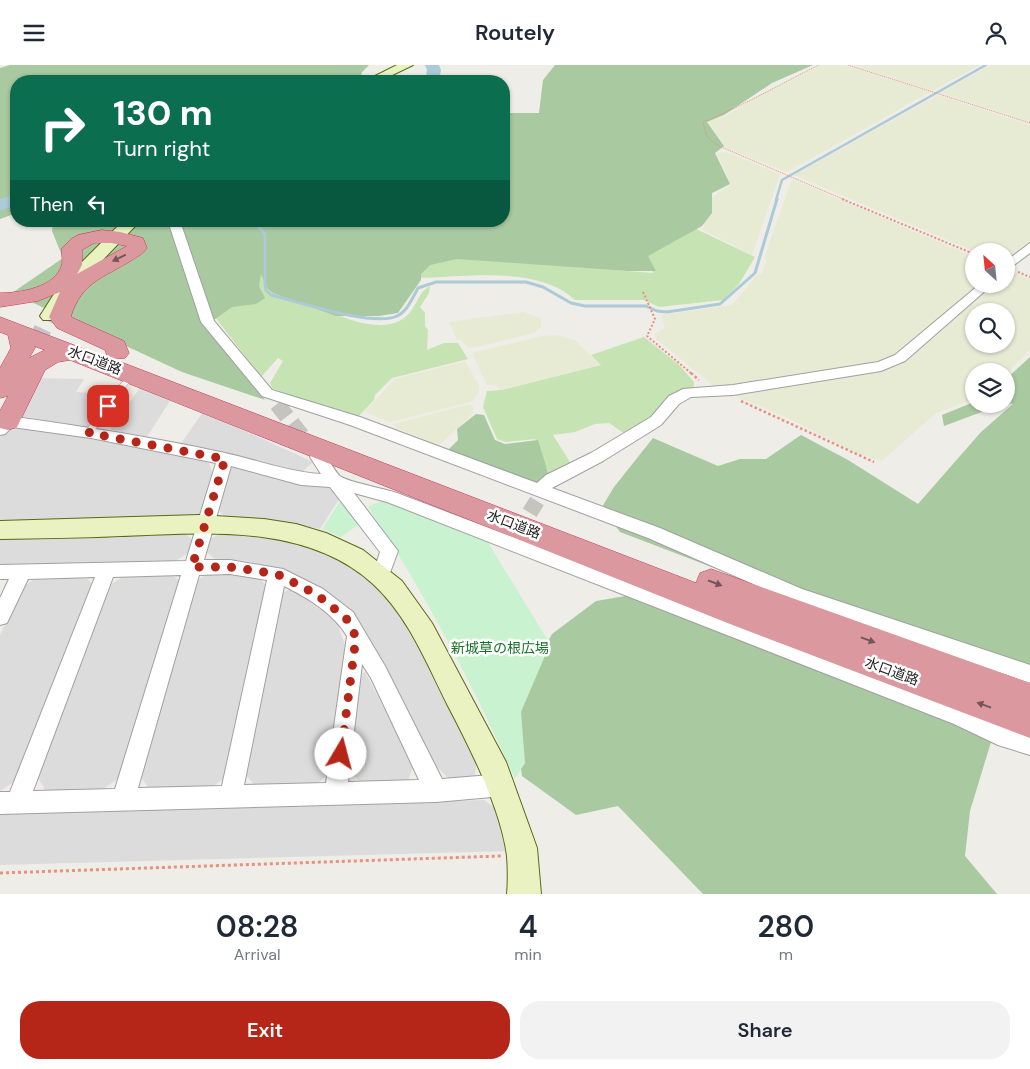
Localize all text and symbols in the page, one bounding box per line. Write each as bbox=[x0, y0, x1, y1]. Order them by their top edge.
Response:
text: Routely bbox=[475, 18, 555, 47]
icon: menu bbox=[20, 19, 48, 47]
icon: person bbox=[982, 19, 1010, 47]
text: 130 m bbox=[113, 90, 213, 136]
icon: right bbox=[30, 95, 95, 160]
text: Turn right bbox=[113, 134, 210, 163]
icon: left bbox=[83, 190, 111, 218]
text: Then bbox=[30, 192, 73, 217]
north arrow bbox=[965, 243, 1015, 293]
map controls bbox=[965, 243, 1015, 413]
one-way arrow bbox=[112, 254, 127, 262]
button: search bbox=[965, 303, 1015, 353]
street label: 水口道路 bbox=[66, 342, 124, 378]
button: layers bbox=[965, 363, 1015, 413]
pin bbox=[87, 385, 129, 427]
icon: arrive bbox=[94, 392, 122, 420]
street label: 水口道路 bbox=[485, 506, 543, 542]
one-way arrow bbox=[708, 580, 723, 588]
one-way arrow bbox=[860, 637, 875, 645]
park label: 新城草の根広場 bbox=[451, 639, 549, 657]
street label: 水口道路 bbox=[863, 653, 921, 689]
one-way arrow bbox=[976, 701, 991, 709]
position arrow bbox=[314, 727, 366, 779]
text: 08:28 bbox=[216, 907, 298, 946]
text: 4 bbox=[518, 907, 538, 946]
text: 280 bbox=[757, 907, 814, 946]
text: Arrival bbox=[234, 944, 280, 965]
text: min bbox=[514, 944, 542, 965]
text: m bbox=[779, 944, 793, 965]
button: Exit bbox=[20, 1001, 510, 1059]
button: Share bbox=[520, 1001, 1010, 1059]

